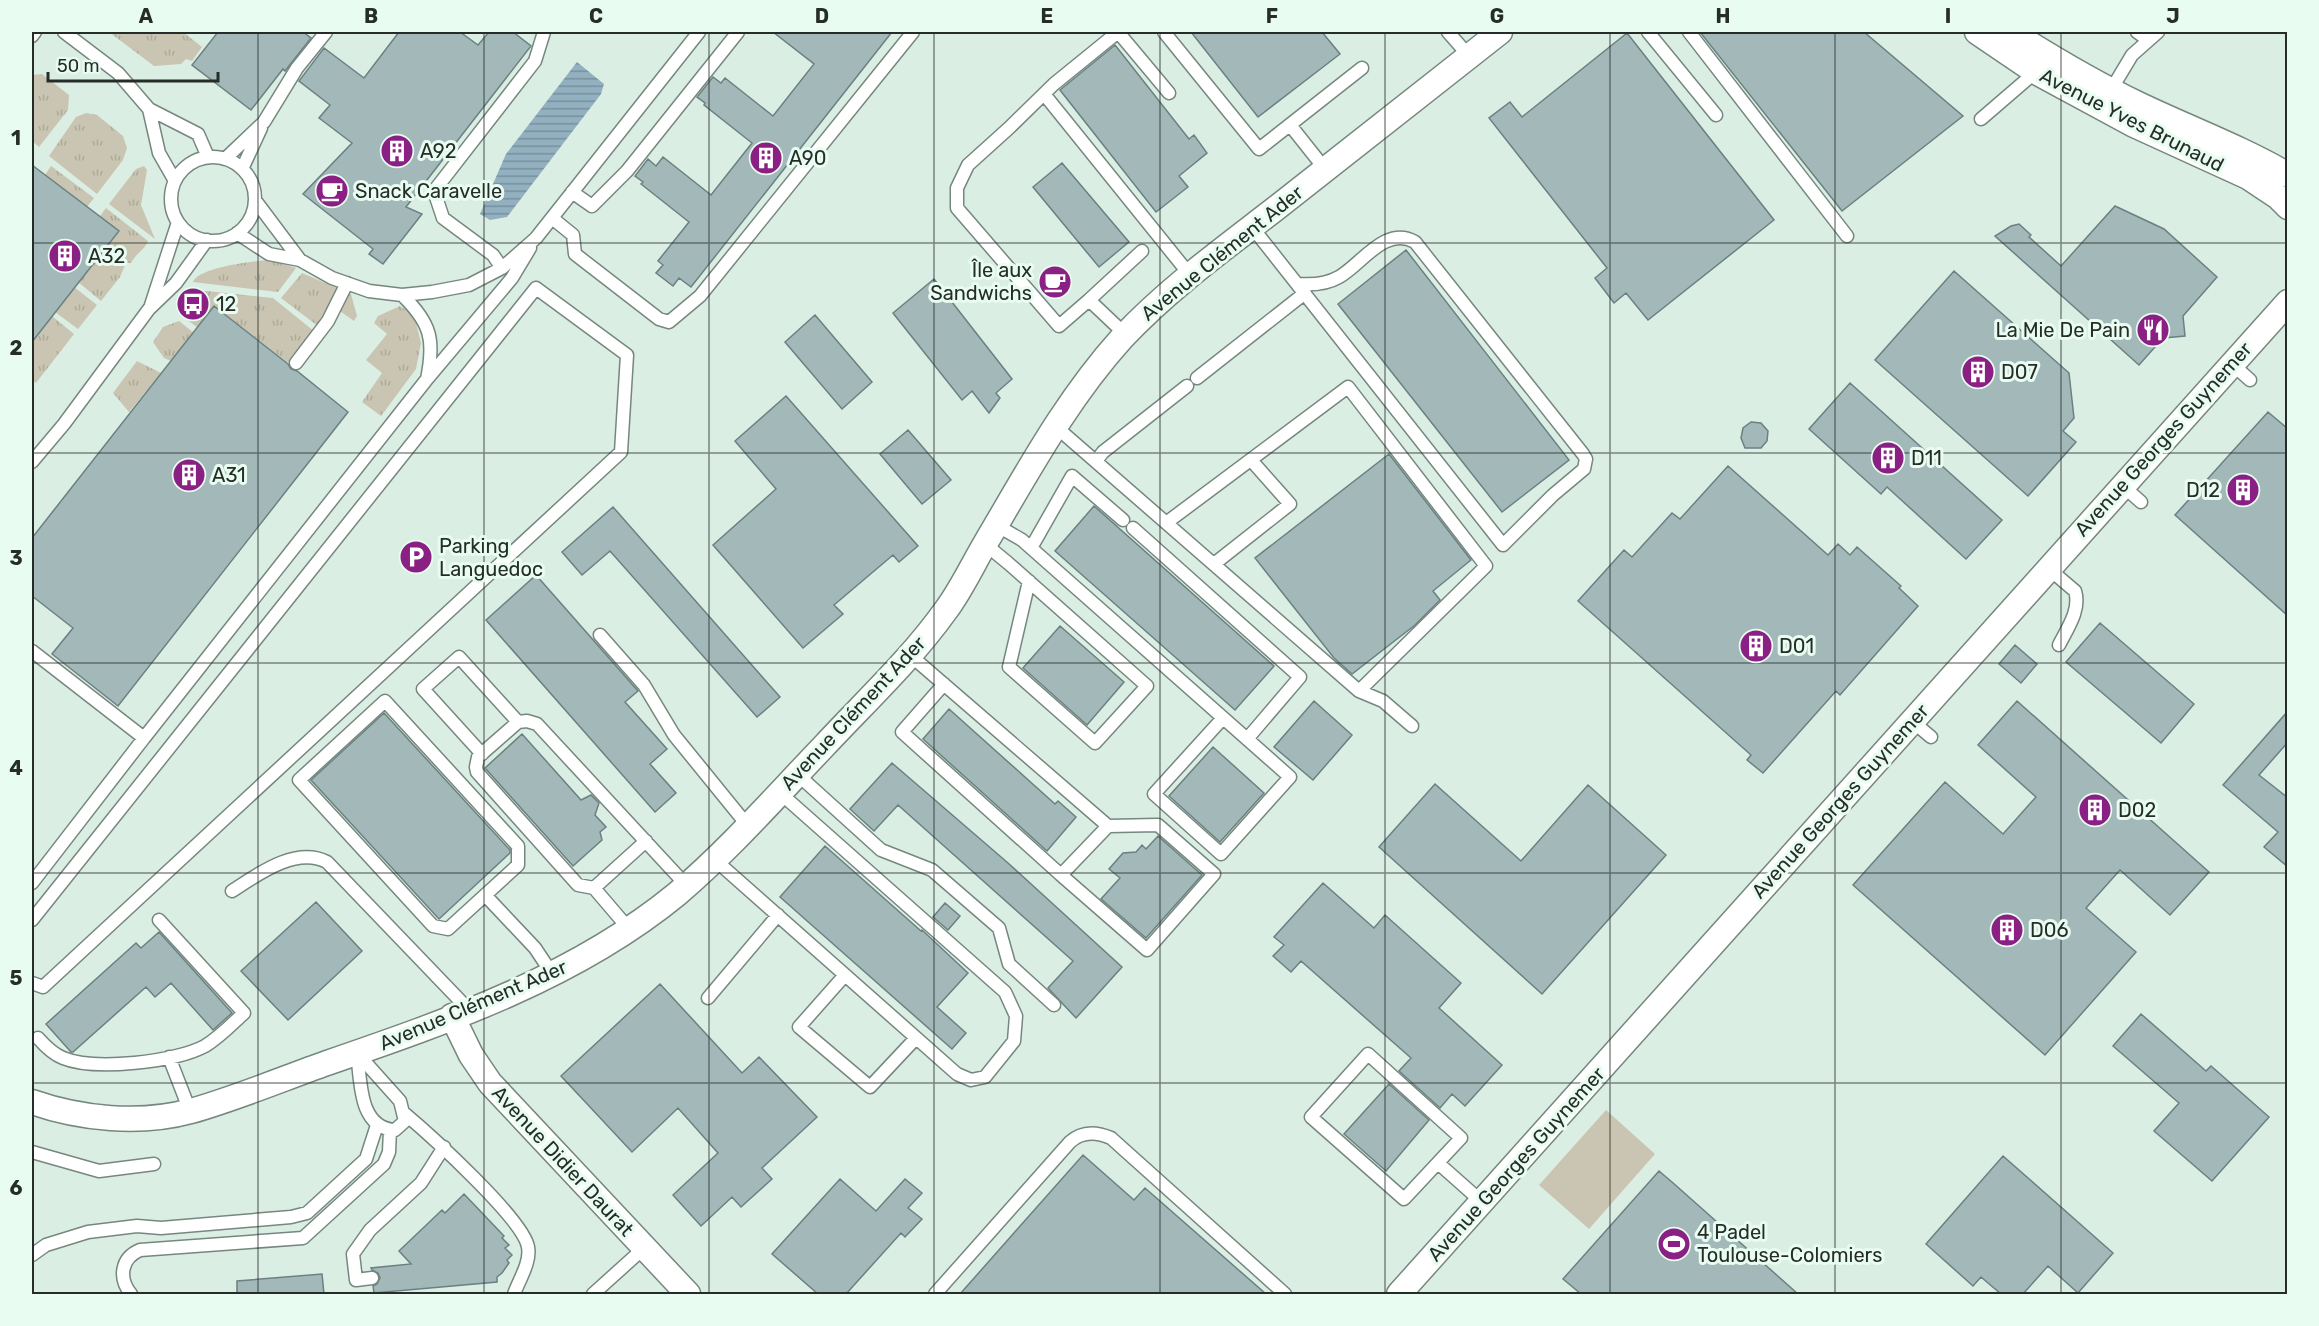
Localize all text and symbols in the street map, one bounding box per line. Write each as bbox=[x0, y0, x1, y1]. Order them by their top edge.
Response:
text: A bbox=[139, 4, 154, 28]
text: B bbox=[364, 4, 378, 28]
text: C bbox=[589, 4, 603, 28]
text: D bbox=[815, 4, 829, 28]
text: E bbox=[1041, 4, 1053, 28]
text: F bbox=[1266, 4, 1278, 28]
text: G bbox=[1490, 4, 1504, 28]
text: H bbox=[1716, 4, 1730, 28]
text: I bbox=[1945, 4, 1951, 28]
text: J bbox=[2166, 4, 2180, 28]
scale bar bbox=[48, 45, 218, 83]
text: 50 m bbox=[57, 55, 100, 77]
street label: Avenue Yves Brunaud bbox=[2036, 63, 2228, 177]
text: 1 bbox=[11, 126, 21, 150]
building icon: A92 bbox=[379, 133, 415, 169]
place label: A92 bbox=[420, 139, 456, 163]
building icon: A90 bbox=[748, 140, 784, 176]
place label: A90 bbox=[789, 146, 826, 170]
cafe icon: Snack Caravelle bbox=[314, 173, 350, 209]
place label: Snack Caravelle bbox=[355, 179, 502, 203]
street label: Avenue Clément Ader bbox=[1136, 180, 1308, 326]
building icon: A32 bbox=[47, 238, 83, 274]
place label: A32 bbox=[88, 244, 125, 268]
place label: Île aux Sandwichs bbox=[930, 258, 1032, 305]
cafe icon: Île aux Sandwichs bbox=[1037, 264, 1073, 300]
bus stop icon: 12 bbox=[175, 286, 211, 322]
place label: 12 bbox=[216, 292, 236, 316]
restaurant icon: La Mie De Pain bbox=[2135, 312, 2171, 348]
place label: La Mie De Pain bbox=[1995, 318, 2130, 342]
text: 2 bbox=[10, 336, 23, 360]
street label: Avenue Georges Guynemer bbox=[2069, 336, 2257, 541]
building icon: D07 bbox=[1960, 354, 1996, 390]
place label: D07 bbox=[2001, 360, 2038, 384]
building icon: D11 bbox=[1870, 440, 1906, 476]
place label: D11 bbox=[1911, 446, 1942, 470]
building icon: A31 bbox=[171, 457, 207, 493]
place label: A31 bbox=[212, 463, 246, 487]
building icon: D12 bbox=[2225, 472, 2261, 508]
place label: D12 bbox=[2186, 478, 2220, 502]
place label: Parking Languedoc bbox=[439, 534, 543, 581]
parking icon: Parking Languedoc bbox=[398, 539, 434, 575]
text: 3 bbox=[9, 546, 23, 570]
building icon: D01 bbox=[1738, 628, 1774, 664]
street label: Avenue Clément Ader bbox=[776, 631, 931, 795]
place label: D01 bbox=[1779, 634, 1814, 658]
street label: Avenue Georges Guynemer bbox=[1746, 698, 1934, 903]
text: 4 bbox=[9, 756, 23, 780]
building icon: D02 bbox=[2077, 792, 2113, 828]
place label: D02 bbox=[2118, 798, 2156, 822]
building icon: D06 bbox=[1989, 912, 2025, 948]
place label: D06 bbox=[2030, 918, 2069, 942]
street label: Avenue Clément Ader bbox=[376, 954, 571, 1055]
text: 5 bbox=[10, 966, 23, 990]
street label: Avenue Georges Guynemer bbox=[1422, 1061, 1610, 1266]
street label: Avenue Didier Daurat bbox=[487, 1081, 639, 1241]
text: 6 bbox=[9, 1176, 23, 1200]
place label: 4 Padel Toulouse-Colomiers bbox=[1697, 1220, 1882, 1267]
sports icon: 4 Padel Toulouse-Colomiers bbox=[1656, 1226, 1692, 1262]

